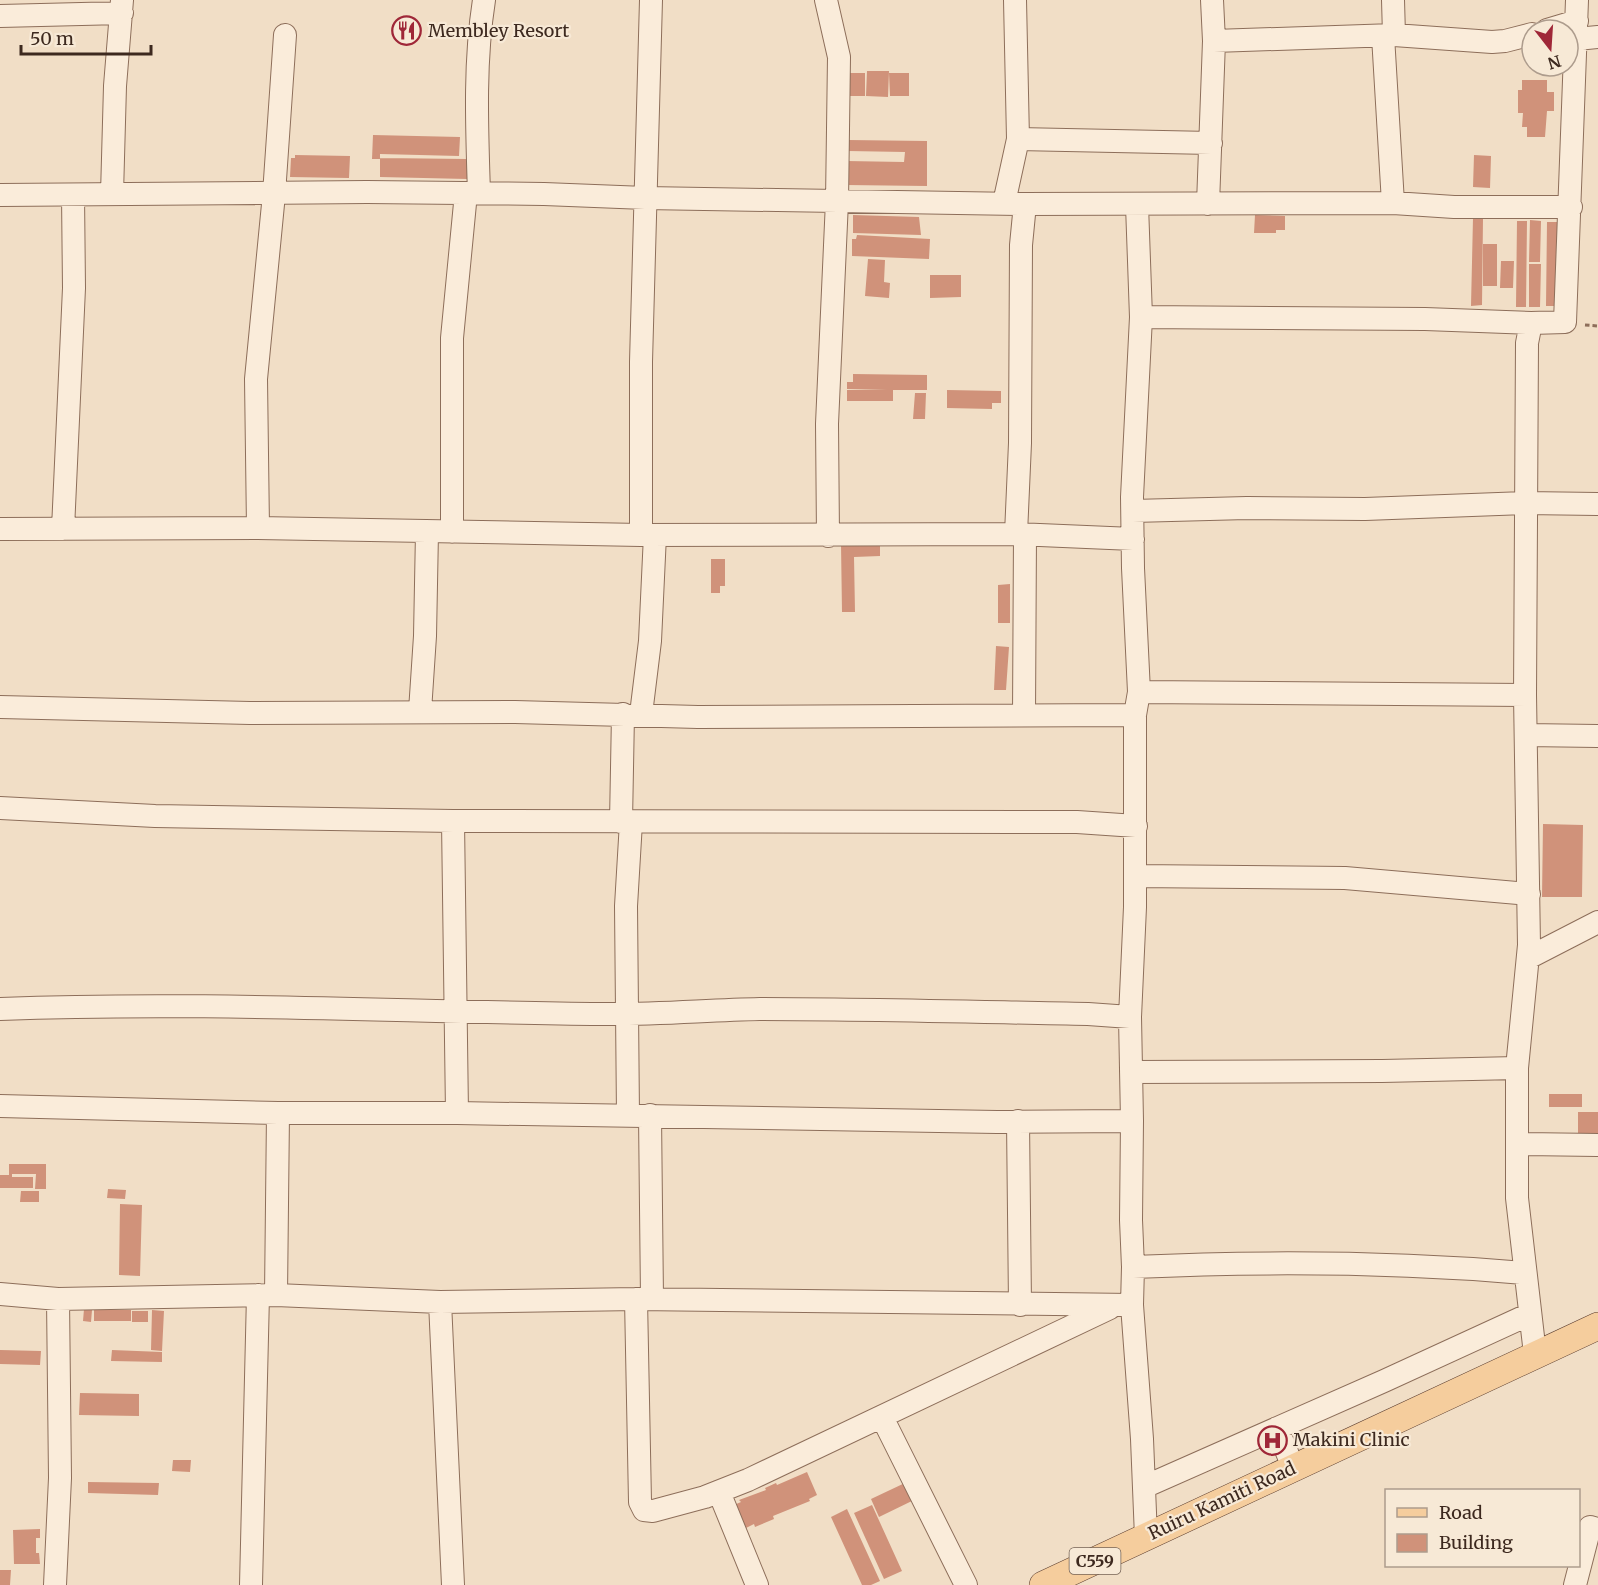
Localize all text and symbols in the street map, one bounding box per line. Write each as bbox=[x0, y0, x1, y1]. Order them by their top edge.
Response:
restaurant icon: Membley Resort bbox=[391, 15, 423, 47]
scale bar bbox=[21, 18, 152, 56]
north arrow bbox=[1520, 18, 1580, 78]
place label: Membley Resort bbox=[428, 19, 569, 42]
text: 50 m bbox=[30, 27, 74, 50]
text: N bbox=[1545, 51, 1563, 74]
hospital icon: Makini Clinic bbox=[1256, 1424, 1288, 1456]
place label: Makini Clinic bbox=[1293, 1428, 1410, 1451]
street label: Ruiru Kamiti Road bbox=[1144, 1456, 1299, 1545]
legend bbox=[1385, 1489, 1580, 1567]
text: Road bbox=[1439, 1501, 1483, 1524]
text: Building bbox=[1439, 1531, 1513, 1554]
road number: C559 bbox=[1070, 1548, 1120, 1574]

